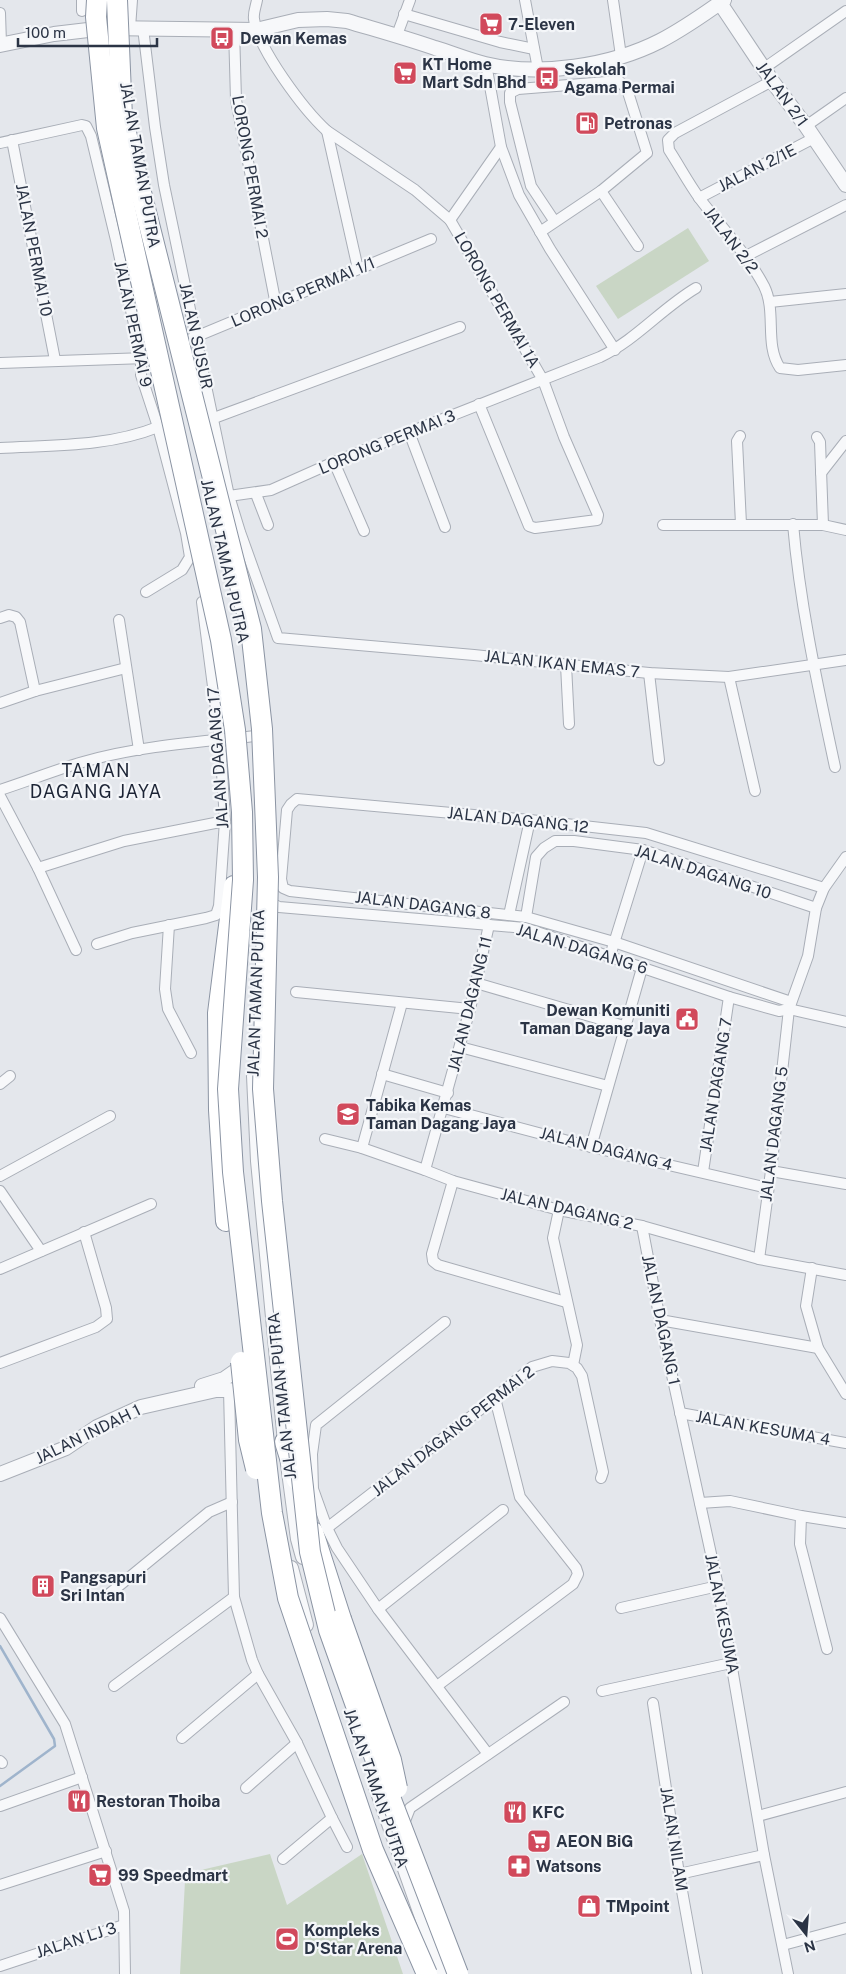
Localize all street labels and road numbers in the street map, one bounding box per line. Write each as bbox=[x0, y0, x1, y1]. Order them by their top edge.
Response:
street label: JALAN 2/1 bbox=[752, 58, 812, 130]
street label: JALAN TAMAN PUTRA bbox=[116, 81, 164, 249]
street label: LORONG PERMAI 2 bbox=[228, 94, 272, 240]
street label: JALAN 2/1E bbox=[715, 140, 799, 196]
street label: JALAN PERMAI 10 bbox=[12, 182, 56, 318]
street label: JALAN 2/2 bbox=[700, 203, 762, 277]
street label: LORONG PERMAI 1A bbox=[450, 229, 544, 371]
street label: LORONG PERMAI 1/1 bbox=[228, 253, 378, 331]
street label: JALAN PERMAI 9 bbox=[110, 259, 156, 389]
street label: JALAN SUSUR bbox=[175, 281, 217, 391]
street label: LORONG PERMAI 3 bbox=[316, 406, 458, 478]
street label: JALAN TAMAN PUTRA bbox=[197, 477, 253, 645]
street label: JALAN IKAN EMAS 7 bbox=[483, 646, 641, 682]
street label: JALAN DAGANG 17 bbox=[204, 686, 232, 830]
street label: JALAN DAGANG 12 bbox=[446, 803, 590, 837]
street label: JALAN DAGANG 10 bbox=[632, 841, 774, 903]
street label: JALAN DAGANG 8 bbox=[354, 887, 492, 923]
street label: JALAN TAMAN PUTRA bbox=[244, 909, 268, 1077]
street label: JALAN DAGANG 6 bbox=[514, 920, 650, 978]
street label: JALAN DAGANG 11 bbox=[444, 934, 496, 1074]
street label: JALAN DAGANG 7 bbox=[696, 1017, 736, 1153]
street label: JALAN DAGANG 5 bbox=[756, 1065, 792, 1203]
street label: JALAN DAGANG 4 bbox=[538, 1123, 674, 1175]
street label: JALAN DAGANG 2 bbox=[499, 1184, 635, 1234]
street label: JALAN DAGANG 1 bbox=[638, 1253, 684, 1387]
street label: JALAN TAMAN PUTRA bbox=[264, 1312, 300, 1480]
street label: JALAN DAGANG PERMAI 2 bbox=[368, 1362, 538, 1500]
street label: JALAN INDAH 1 bbox=[32, 1400, 144, 1468]
street label: JALAN KESUMA 4 bbox=[694, 1407, 832, 1449]
street label: JALAN KESUMA bbox=[701, 1552, 743, 1676]
street label: JALAN TAMAN PUTRA bbox=[340, 1706, 412, 1870]
street label: JALAN NILAM bbox=[656, 1785, 692, 1893]
street label: JALAN LJ 3 bbox=[33, 1918, 119, 1962]

